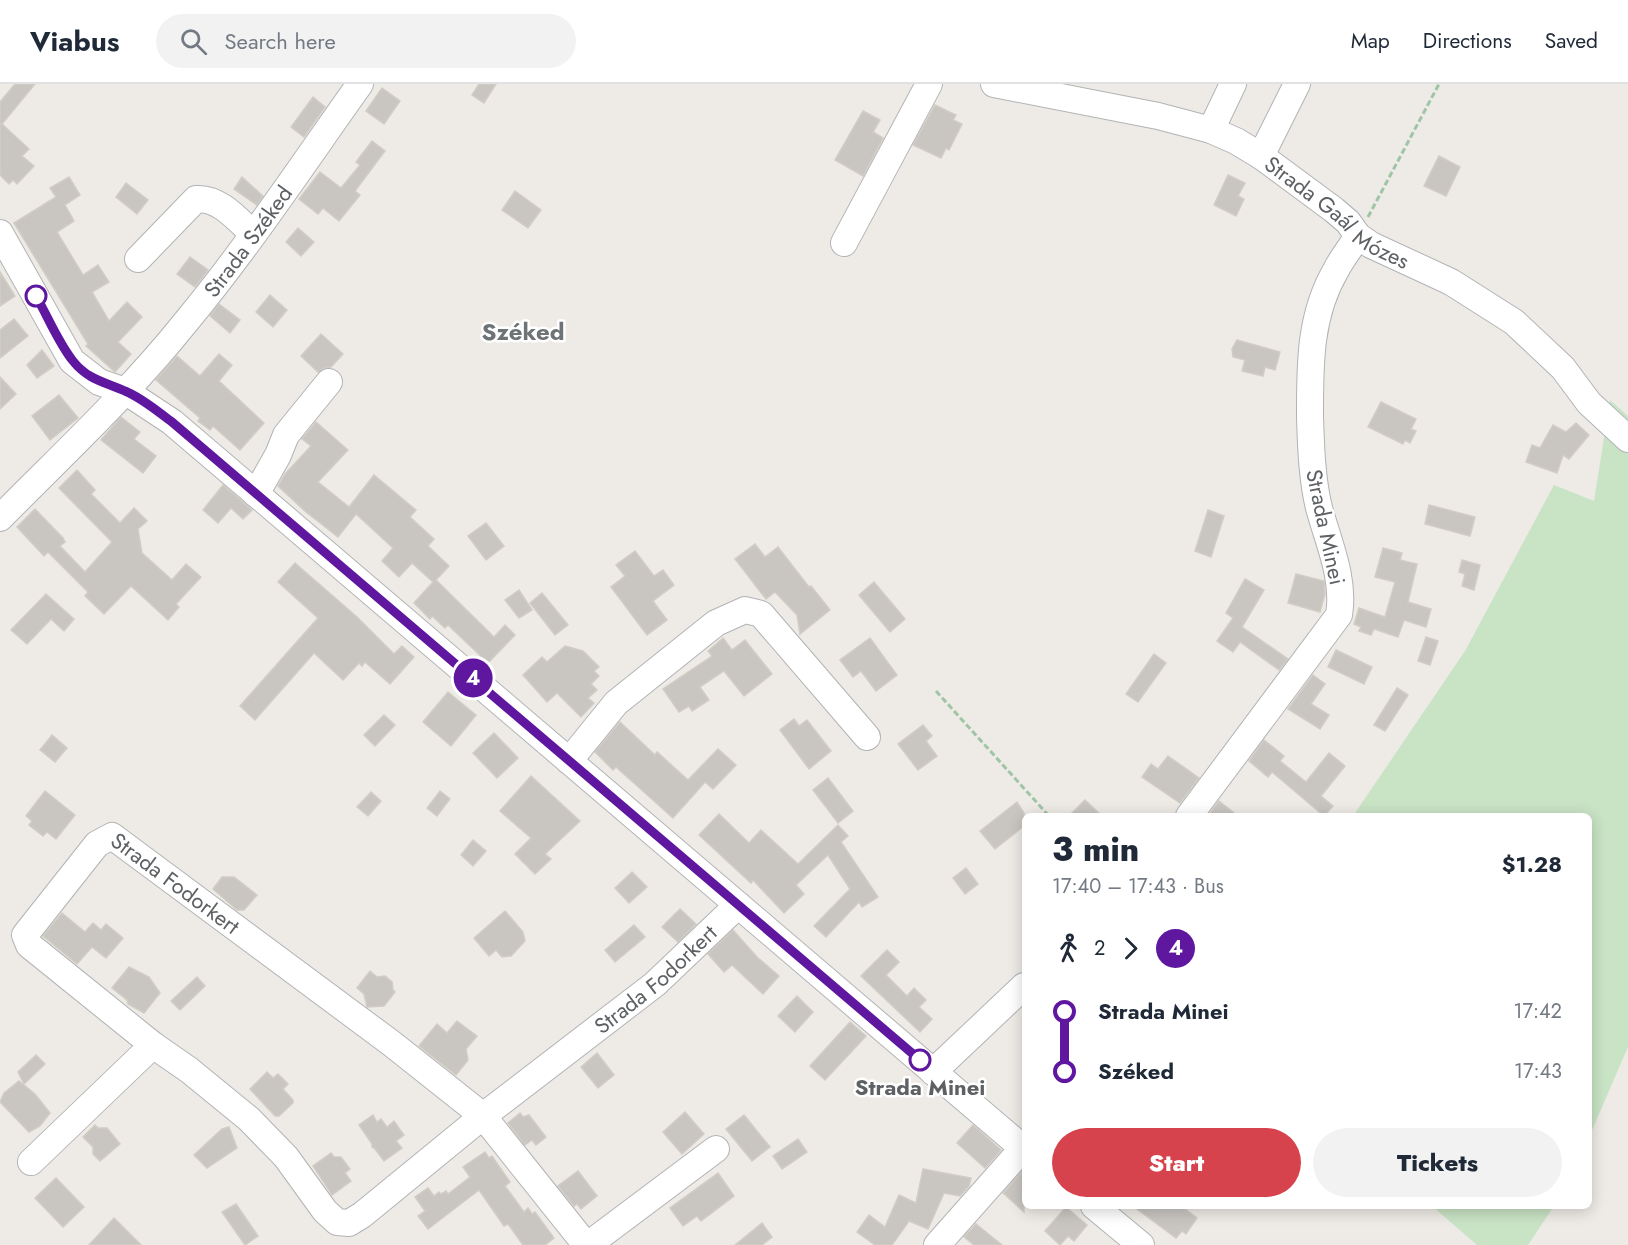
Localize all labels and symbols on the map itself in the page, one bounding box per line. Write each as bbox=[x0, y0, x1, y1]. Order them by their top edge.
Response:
street label: Strada Gaál Mózes bbox=[1258, 148, 1415, 277]
street label: Strada Széked bbox=[196, 179, 300, 304]
unlabelled marker bbox=[25, 285, 47, 307]
district label: Széked bbox=[482, 314, 564, 349]
street label: Strada Minei bbox=[1298, 466, 1354, 588]
line badge: 4 bbox=[454, 658, 492, 698]
street label: Strada Fodorkert bbox=[104, 825, 247, 942]
street label: Strada Fodorkert bbox=[587, 917, 724, 1041]
marker: Strada Minei bbox=[909, 1049, 931, 1071]
place label: Strada Minei bbox=[855, 1071, 985, 1103]

